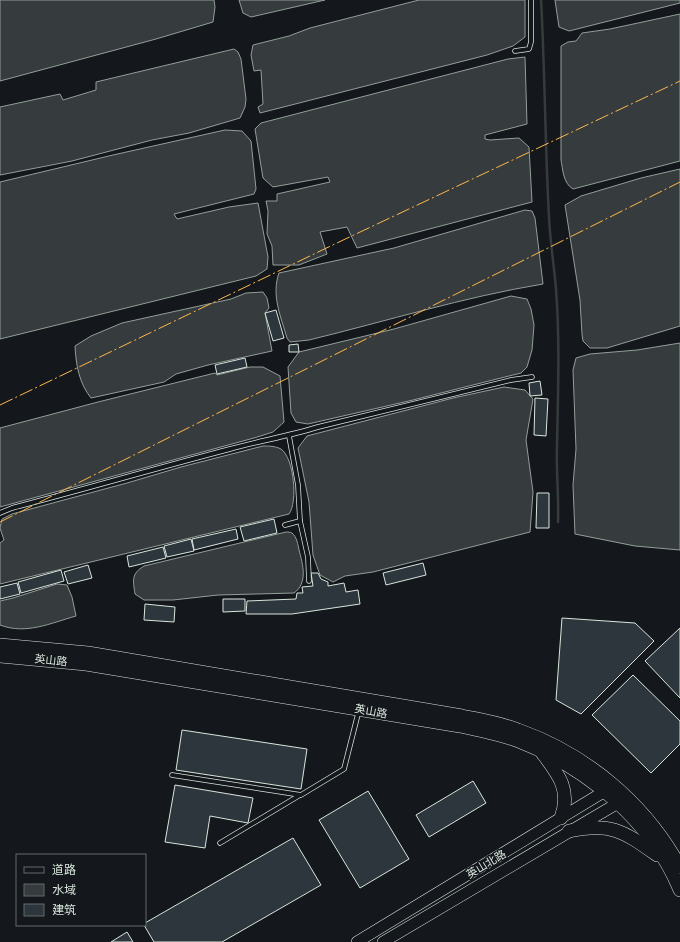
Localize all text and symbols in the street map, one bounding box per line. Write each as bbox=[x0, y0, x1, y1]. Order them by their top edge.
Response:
street label: 英山路 bbox=[34, 651, 68, 670]
street label: 英山路 bbox=[353, 701, 388, 722]
street label: 英山北路 bbox=[464, 847, 509, 882]
legend bbox=[16, 854, 146, 926]
text: 道路 bbox=[52, 862, 76, 879]
text: 水域 bbox=[52, 882, 76, 899]
text: 建筑 bbox=[52, 902, 76, 919]

